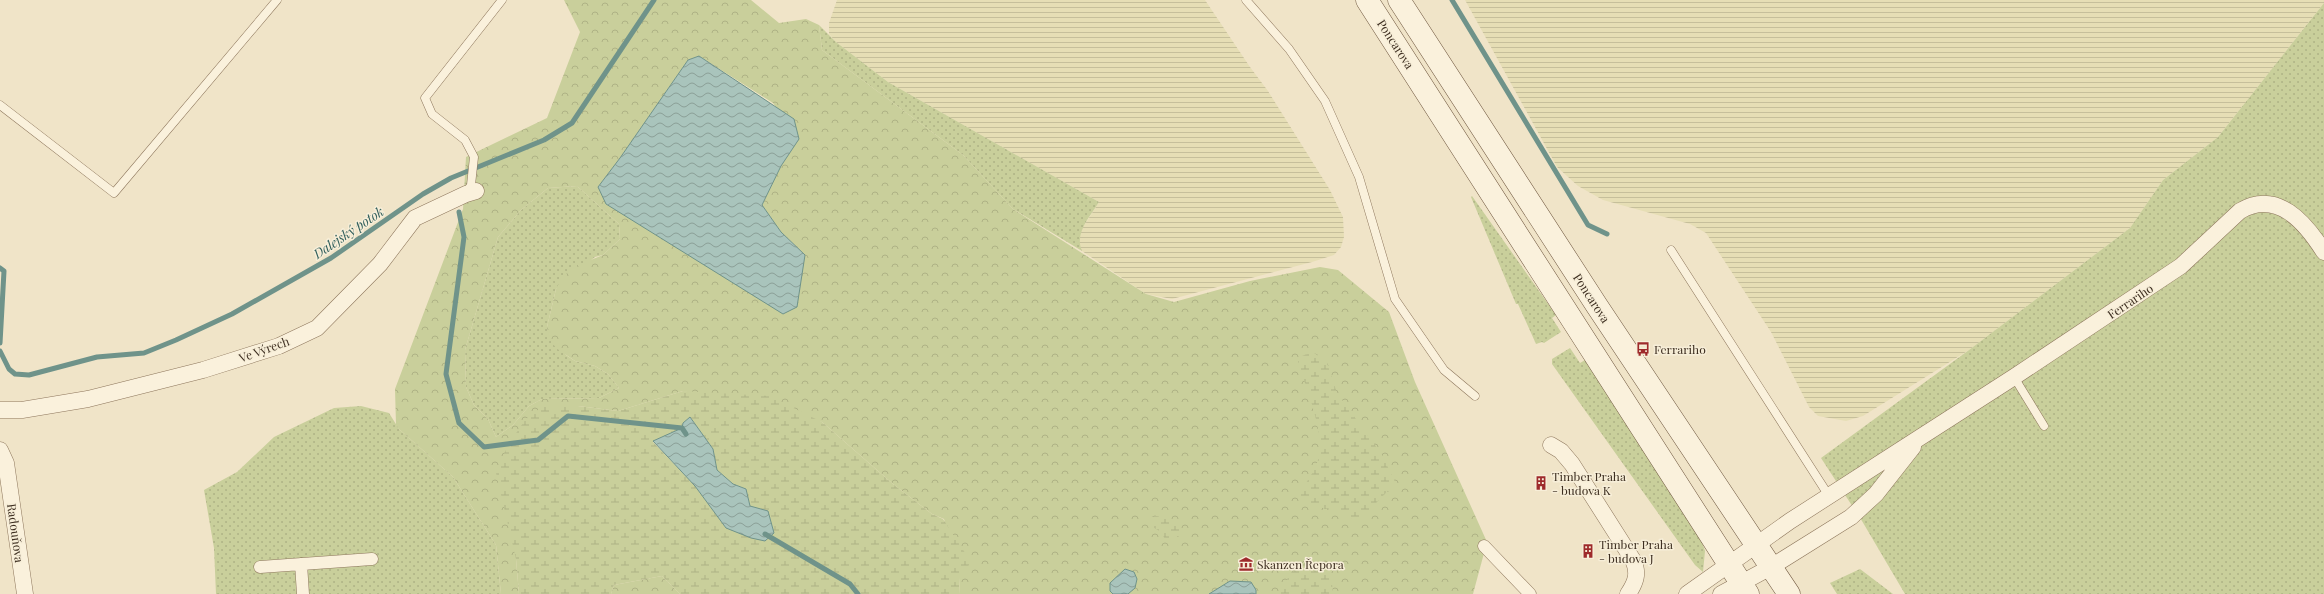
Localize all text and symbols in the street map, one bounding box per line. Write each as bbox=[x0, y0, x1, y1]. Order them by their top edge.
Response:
street label: Poncarova bbox=[1374, 16, 1418, 72]
water label: Dalejský potok bbox=[309, 202, 387, 262]
street label: Poncarova bbox=[1570, 270, 1614, 326]
street label: Ferrariho bbox=[2104, 280, 2156, 322]
street label: Ve Výrech bbox=[236, 332, 291, 366]
bus stop icon: Ferrariho bbox=[1635, 341, 1651, 357]
place label: Ferrariho bbox=[1654, 341, 1706, 357]
place label: Timber Praha - budova K bbox=[1552, 468, 1626, 498]
building icon: Timber Praha - budova K bbox=[1533, 475, 1549, 491]
street label: Radouňova bbox=[4, 502, 28, 564]
place label: Timber Praha - budova J bbox=[1599, 536, 1673, 566]
building icon: Timber Praha - budova J bbox=[1580, 543, 1596, 559]
museum icon: Skanzen Řepora bbox=[1238, 556, 1254, 572]
place label: Skanzen Řepora bbox=[1257, 556, 1344, 572]

